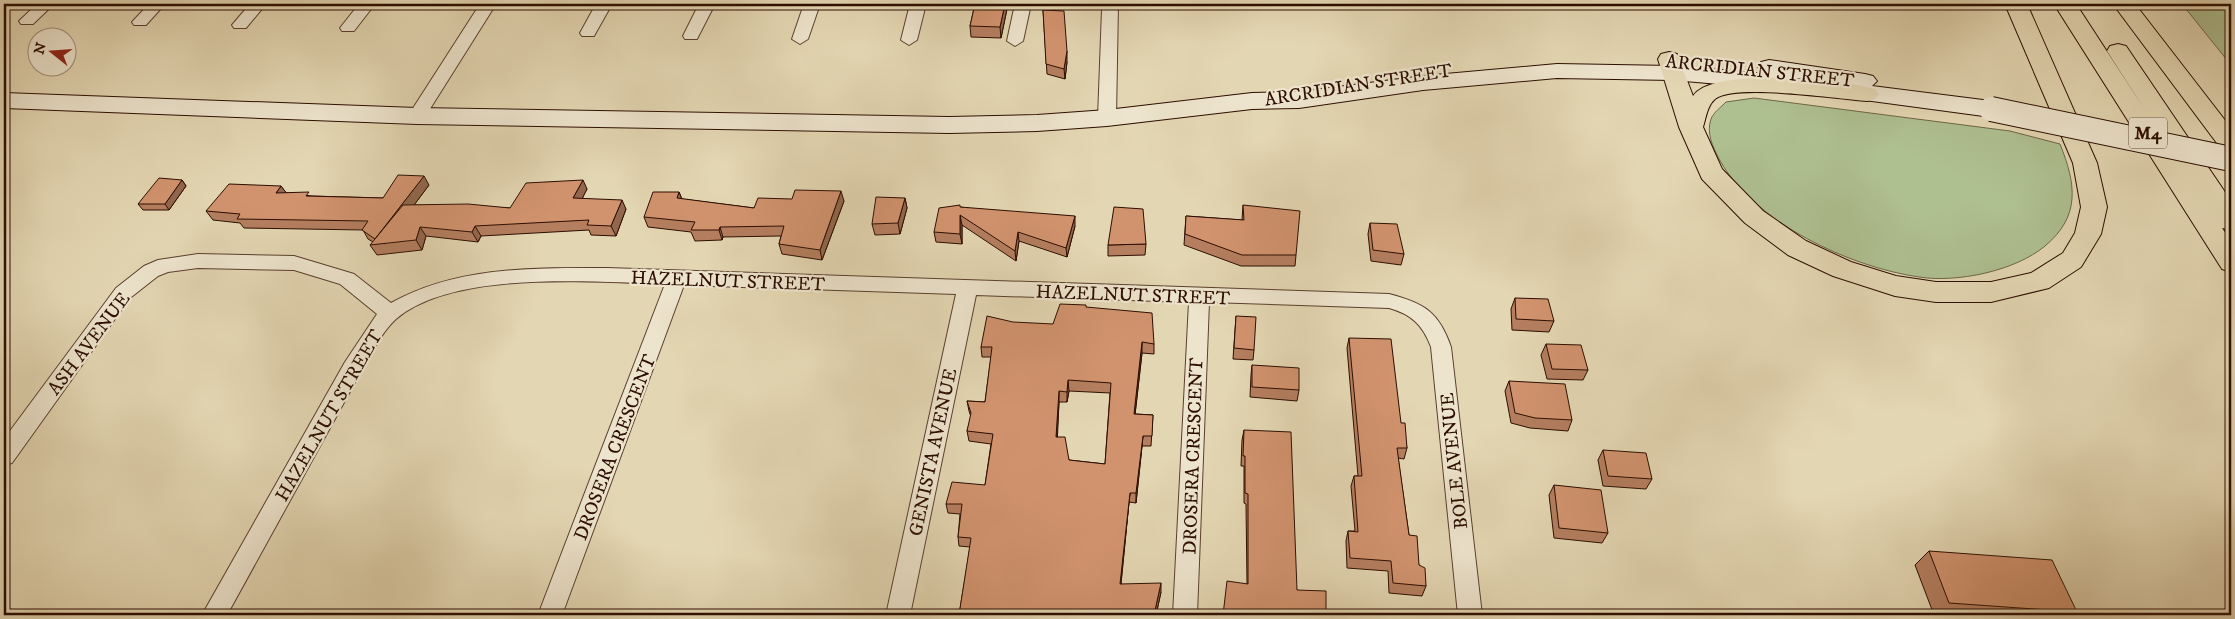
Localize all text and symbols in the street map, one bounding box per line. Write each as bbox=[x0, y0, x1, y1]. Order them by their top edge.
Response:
north arrow bbox=[28, 28, 78, 78]
text: N bbox=[30, 40, 51, 57]
street label: ARCRIDIAN STREET bbox=[1664, 50, 1856, 93]
street label: ARCRIDIAN STREET bbox=[1263, 59, 1454, 112]
road number: M4 bbox=[2129, 118, 2167, 148]
street label: HAZELNUT STREET bbox=[630, 267, 826, 296]
street label: HAZELNUT STREET bbox=[1035, 281, 1231, 310]
street label: ASH AVENUE bbox=[43, 288, 135, 400]
street label: HAZELNUT STREET bbox=[271, 325, 388, 506]
street label: DROSERA CRESCENT bbox=[569, 351, 662, 544]
street label: DROSERA CRESCENT bbox=[1179, 357, 1208, 555]
street label: GENISTA AVENUE bbox=[904, 366, 962, 538]
street label: BOLE AVENUE bbox=[1436, 391, 1473, 530]

